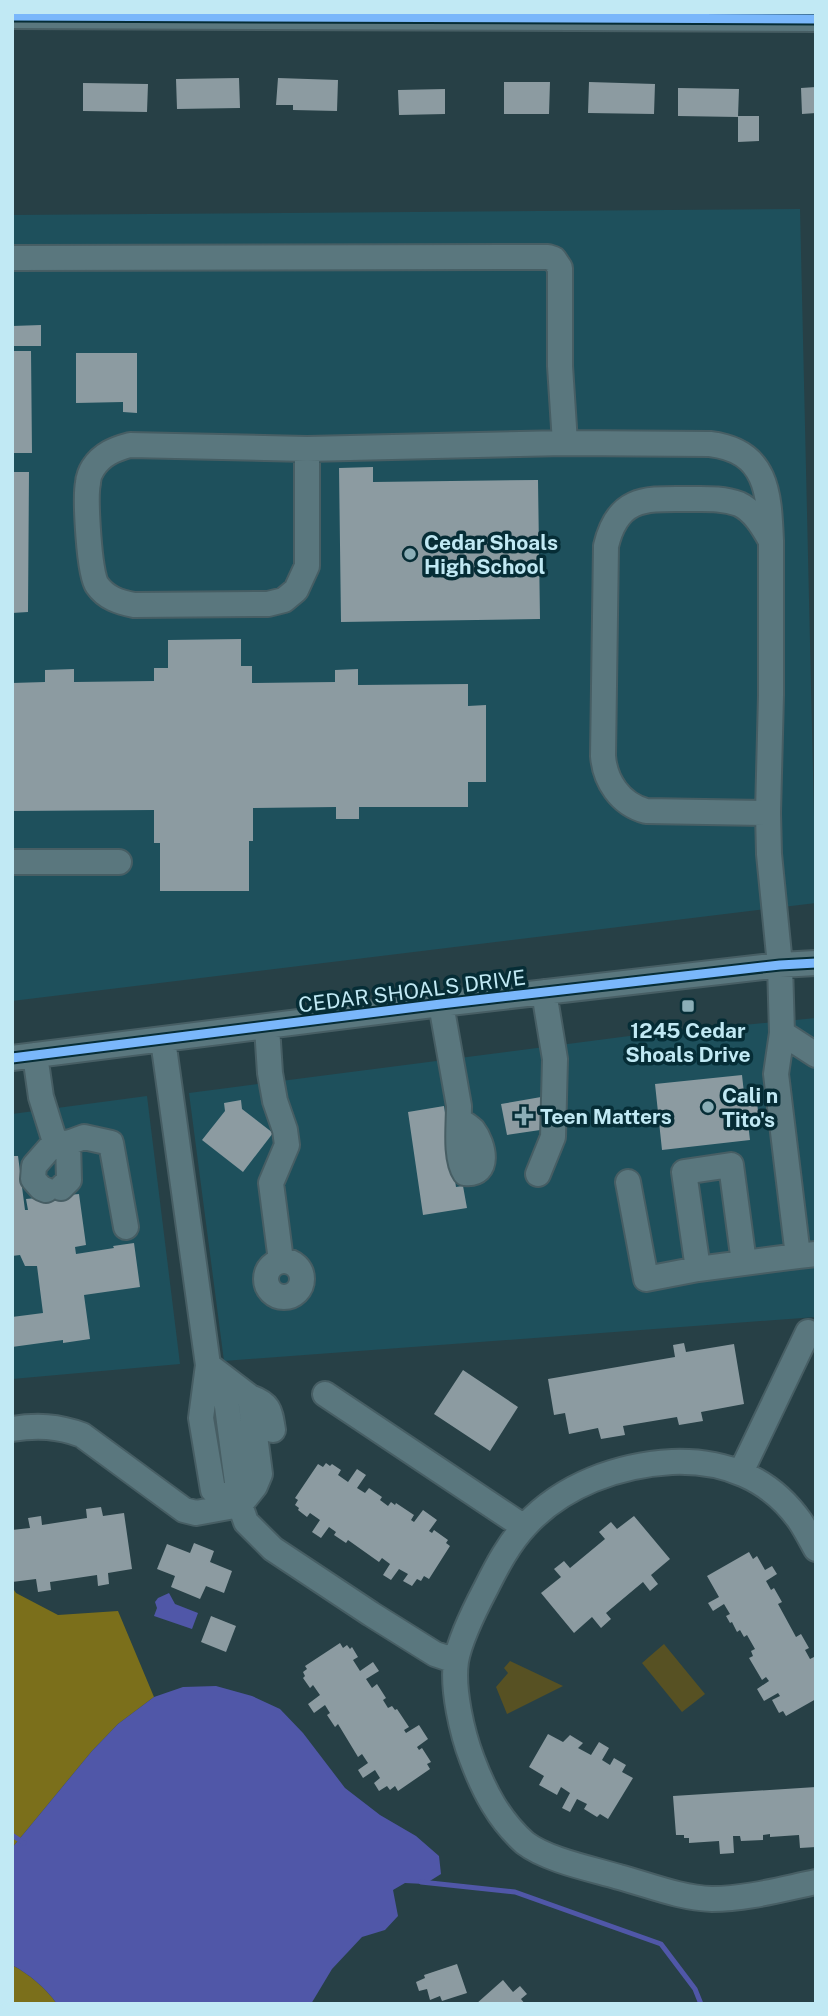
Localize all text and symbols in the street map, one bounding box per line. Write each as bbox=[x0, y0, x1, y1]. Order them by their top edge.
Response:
place label: Cedar Shoals High School bbox=[424, 530, 558, 579]
marker: Cedar Shoals High School bbox=[402, 546, 418, 562]
street label: CEDAR SHOALS DRIVE bbox=[297, 965, 527, 1017]
marker: 1245 Cedar Shoals Drive bbox=[680, 998, 696, 1014]
place label: 1245 Cedar Shoals Drive bbox=[625, 1018, 751, 1067]
place label: Cali n Tito's bbox=[722, 1083, 778, 1132]
marker: Cali n Tito's bbox=[700, 1099, 716, 1115]
place label: Teen Matters bbox=[540, 1104, 672, 1129]
marker: Teen Matters bbox=[514, 1106, 534, 1126]

